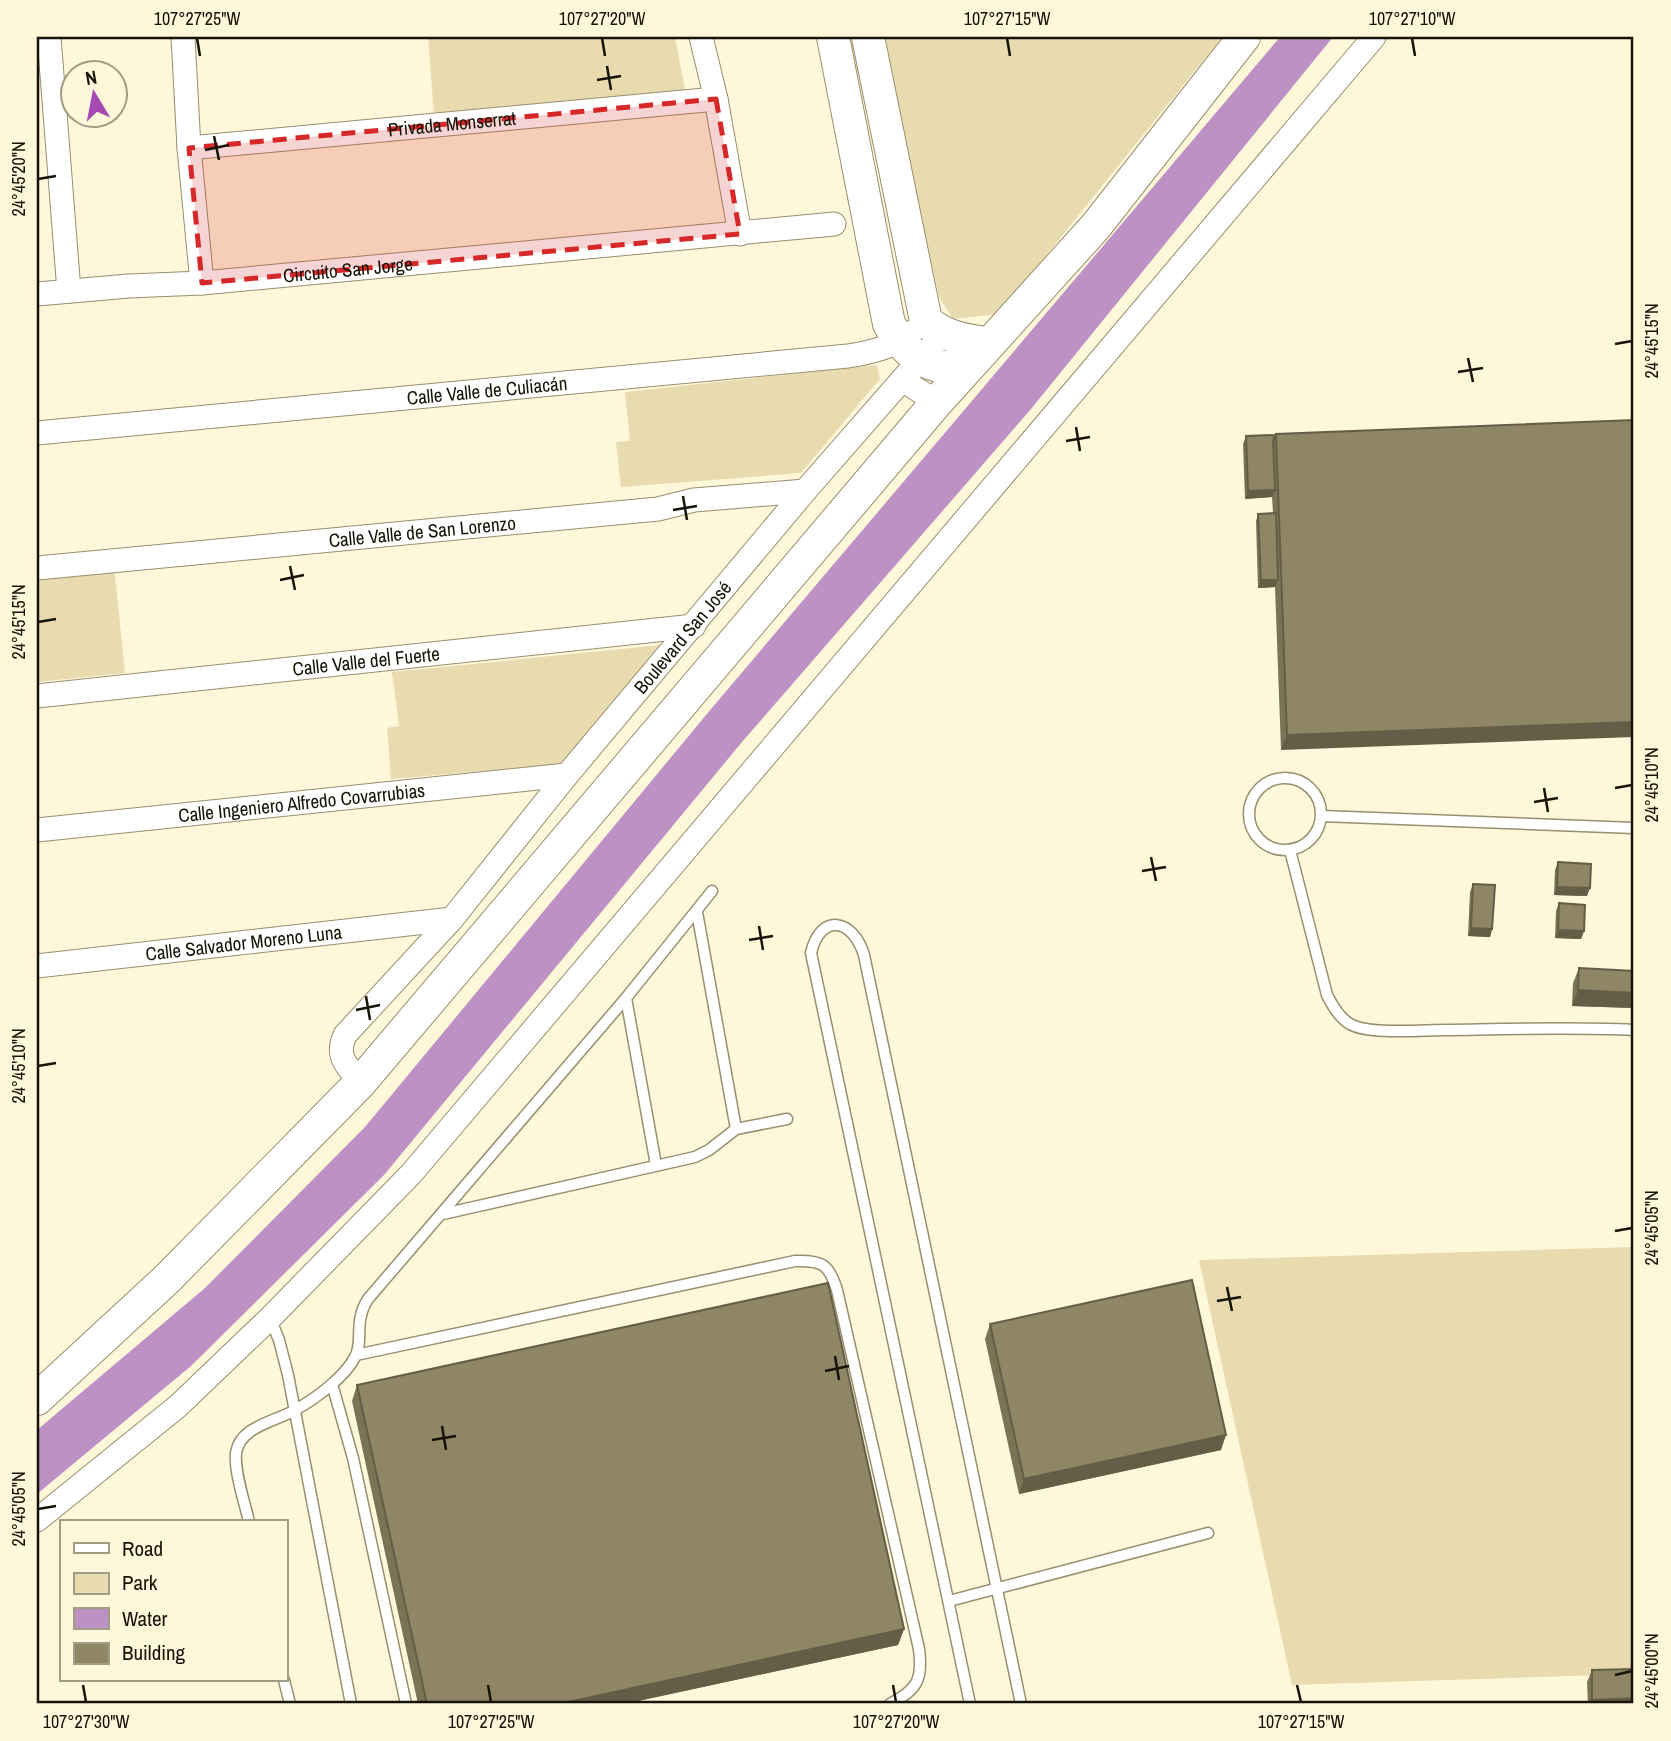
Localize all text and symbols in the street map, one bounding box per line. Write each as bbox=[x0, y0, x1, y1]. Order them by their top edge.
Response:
text: 107°27'25"W bbox=[154, 6, 240, 31]
text: 107°27'20"W bbox=[559, 6, 645, 31]
text: 107°27'15"W bbox=[964, 6, 1050, 31]
text: 107°27'10"W bbox=[1369, 6, 1455, 31]
north arrow bbox=[60, 60, 130, 130]
text: N bbox=[83, 63, 99, 91]
street label: Privada Monserrat bbox=[387, 105, 518, 142]
text: 24°45'20"N bbox=[6, 141, 31, 217]
street label: Circuito San Jorge bbox=[282, 250, 414, 288]
text: 24°45'15"N bbox=[1639, 303, 1664, 379]
street label: Calle Valle de Culiacán bbox=[406, 370, 568, 411]
street label: Calle Valle de San Lorenzo bbox=[328, 510, 517, 553]
street label: Boulevard San José bbox=[628, 575, 737, 699]
text: 24°45'15"N bbox=[6, 584, 31, 660]
street label: Calle Valle del Fuerte bbox=[291, 640, 441, 682]
text: 24°45'10"N bbox=[1639, 747, 1664, 823]
street label: Calle Ingeniero Alfredo Covarrubias bbox=[177, 777, 426, 828]
street label: Calle Salvador Moreno Luna bbox=[144, 919, 344, 967]
text: 24°45'10"N bbox=[6, 1028, 31, 1104]
text: 24°45'05"N bbox=[1639, 1190, 1664, 1266]
text: 24°45'05"N bbox=[6, 1471, 31, 1547]
legend bbox=[60, 1520, 287, 1682]
text: Road bbox=[122, 1534, 163, 1563]
text: Park bbox=[122, 1568, 158, 1597]
text: Water bbox=[122, 1604, 168, 1633]
text: 24°45'00"N bbox=[1639, 1633, 1664, 1709]
text: Building bbox=[122, 1638, 186, 1667]
text: 107°27'30"W bbox=[43, 1709, 129, 1734]
text: 107°27'25"W bbox=[448, 1709, 534, 1734]
text: 107°27'20"W bbox=[853, 1709, 939, 1734]
text: 107°27'15"W bbox=[1258, 1709, 1344, 1734]

